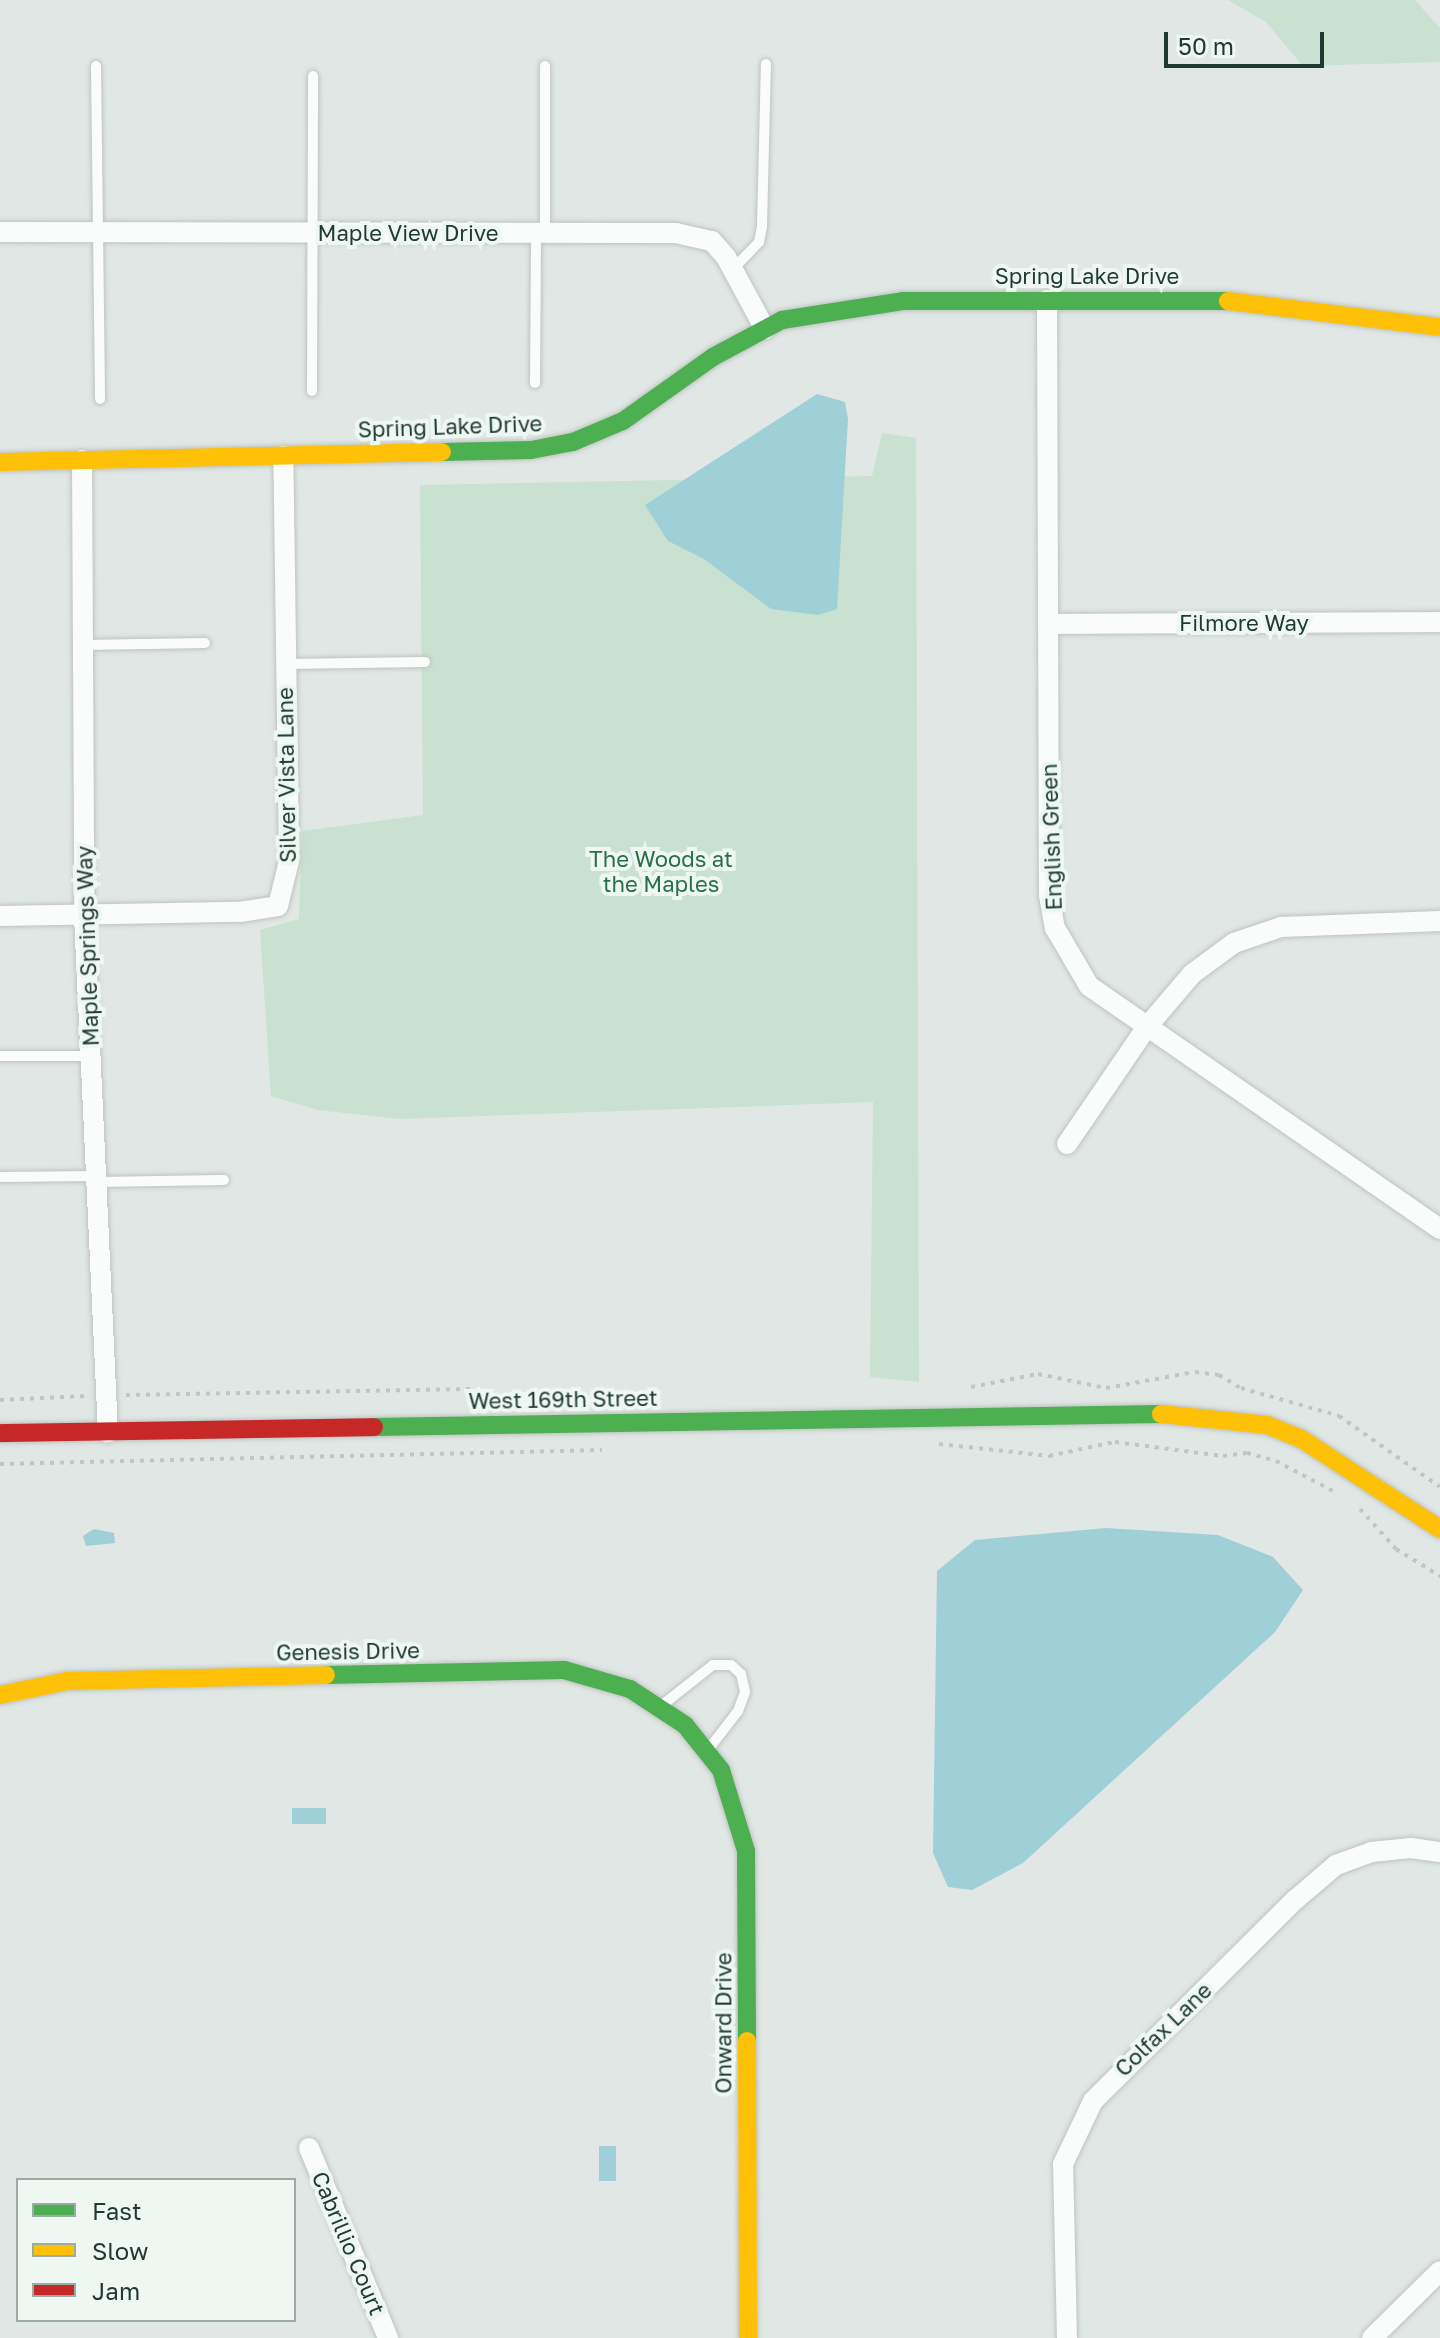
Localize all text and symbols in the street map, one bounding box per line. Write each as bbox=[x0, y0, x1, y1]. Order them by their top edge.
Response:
scale bar bbox=[1168, 16, 1328, 66]
text: 50 m bbox=[1178, 31, 1234, 60]
street label: Maple View Drive bbox=[318, 220, 498, 246]
street label: Spring Lake Drive bbox=[995, 263, 1179, 289]
street label: Spring Lake Drive bbox=[357, 410, 543, 442]
street label: Filmore Way bbox=[1179, 610, 1309, 636]
street label: Silver Vista Lane bbox=[271, 687, 301, 863]
street label: English Green bbox=[1035, 763, 1067, 911]
street label: Maple Springs Way bbox=[70, 845, 104, 1047]
park label: The Woods at the Maples bbox=[589, 845, 733, 896]
street label: West 169th Street bbox=[468, 1384, 658, 1414]
street label: Genesis Drive bbox=[276, 1637, 420, 1665]
street label: Onward Drive bbox=[710, 1952, 736, 2094]
street label: Colfax Lane bbox=[1109, 1976, 1217, 2082]
street label: Cabrillio Court bbox=[307, 2167, 391, 2319]
legend bbox=[16, 2178, 296, 2322]
text: Fast bbox=[92, 2196, 142, 2225]
text: Slow bbox=[92, 2236, 148, 2265]
text: Jam bbox=[92, 2276, 140, 2305]

